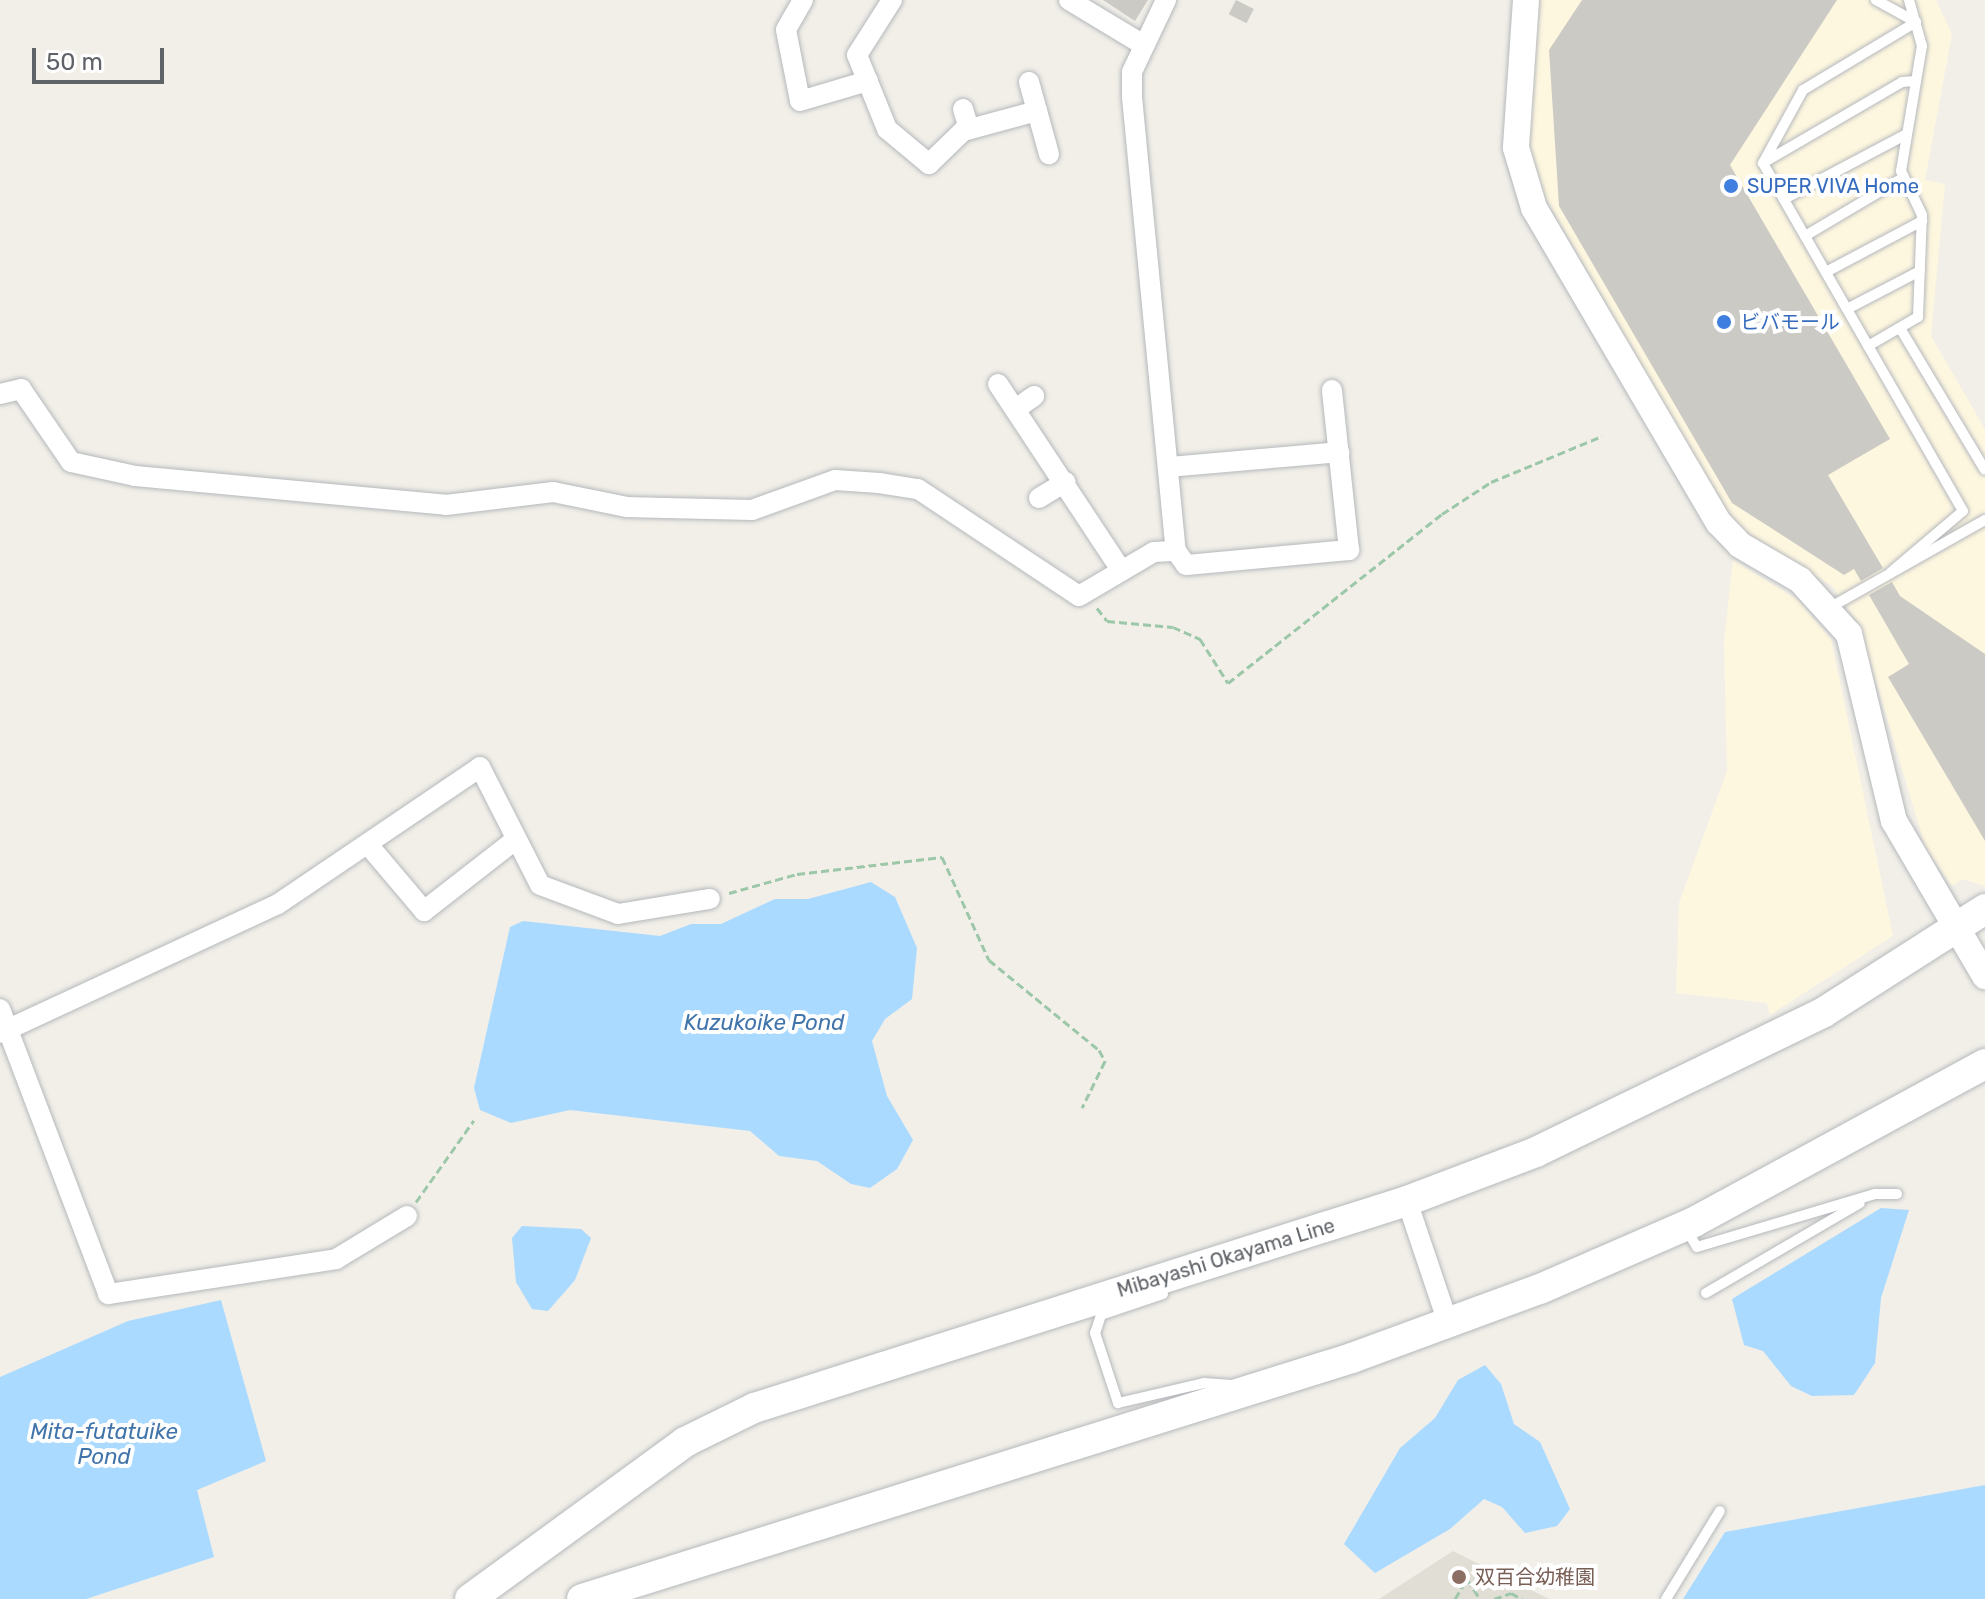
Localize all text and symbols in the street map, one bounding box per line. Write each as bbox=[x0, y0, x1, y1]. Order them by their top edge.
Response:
scale bar bbox=[36, 32, 168, 82]
text: 50 m bbox=[46, 48, 103, 76]
place label: SUPER VIVA Home bbox=[1747, 174, 1920, 198]
marker: SUPER VIVA Home bbox=[1722, 177, 1740, 195]
place label: ビバモール bbox=[1740, 310, 1840, 334]
marker: ビバモール bbox=[1715, 313, 1733, 331]
water label: Kuzukoike Pond bbox=[684, 1010, 844, 1036]
street label: Mibayashi Okayama Line bbox=[1114, 1213, 1338, 1303]
water label: Mita-futatuike Pond bbox=[30, 1418, 178, 1470]
place label: 双百合幼稚園 bbox=[1475, 1565, 1595, 1589]
marker: 双百合幼稚園 bbox=[1450, 1568, 1468, 1586]

